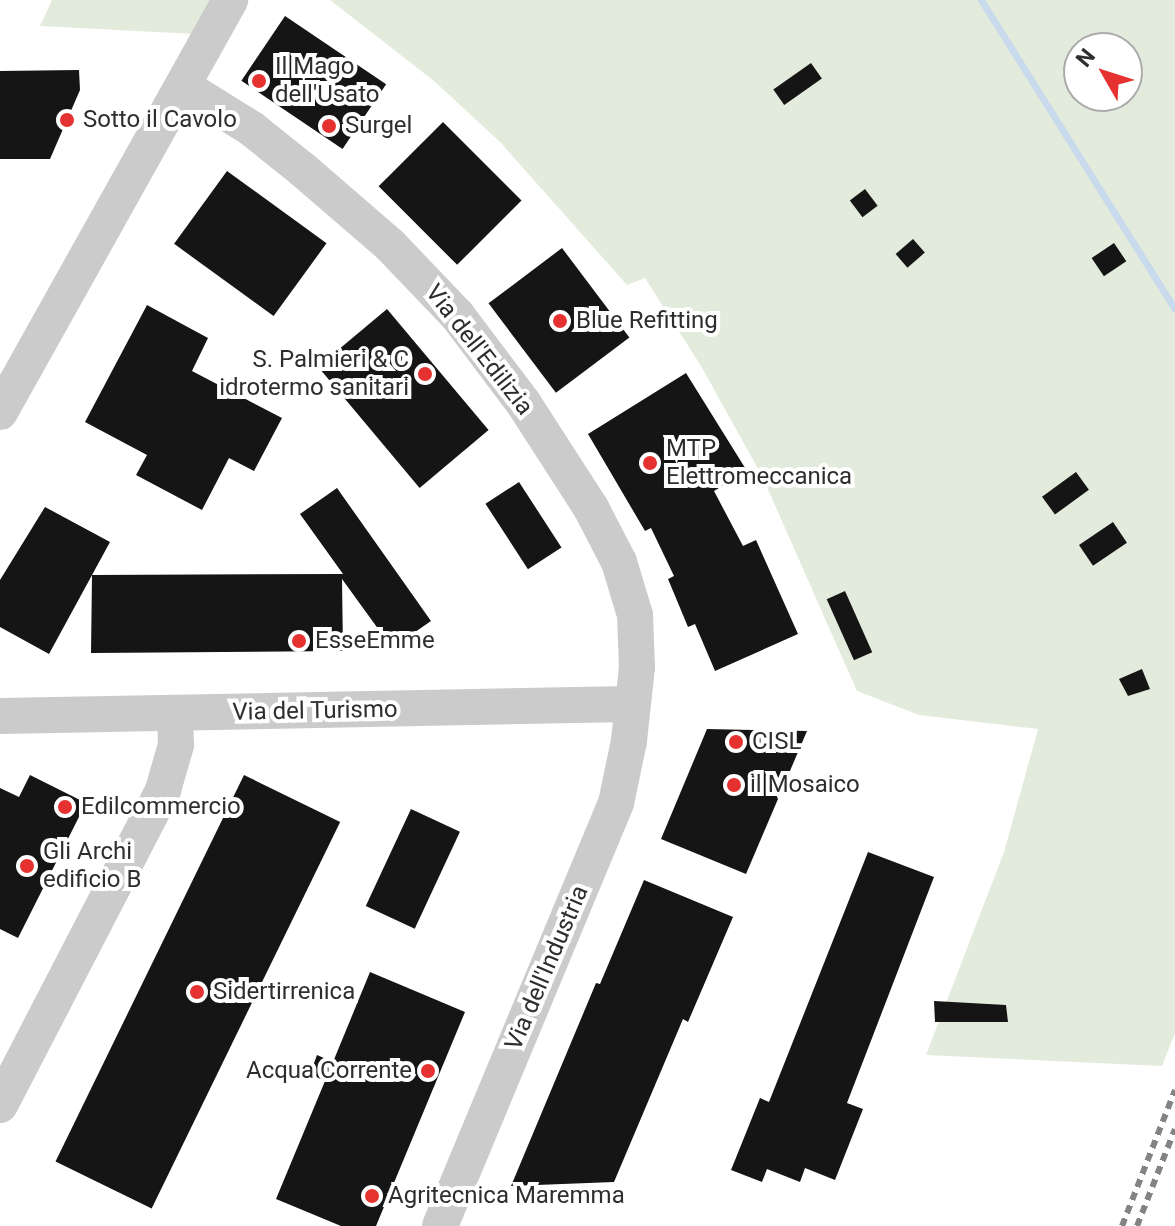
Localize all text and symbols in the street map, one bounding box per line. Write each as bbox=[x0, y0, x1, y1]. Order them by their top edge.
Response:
north arrow bbox=[1063, 32, 1143, 112]
text: N bbox=[1071, 44, 1100, 72]
place label: Il Mago dell'Usato bbox=[275, 53, 379, 109]
marker: Il Mago dell'Usato bbox=[250, 72, 268, 90]
place label: Sotto il Cavolo bbox=[83, 106, 237, 134]
marker: Sotto il Cavolo bbox=[58, 111, 76, 129]
place label: Surgel bbox=[345, 112, 412, 140]
marker: Surgel bbox=[320, 117, 338, 135]
street label: Via dell'Edilizia bbox=[419, 279, 539, 421]
place label: Blue Refitting bbox=[576, 307, 718, 335]
marker: Blue Refitting bbox=[551, 312, 569, 330]
place label: S. Palmieri & C idrotermo sanitari bbox=[219, 346, 409, 402]
marker: S. Palmieri & C idrotermo sanitari bbox=[416, 365, 434, 383]
place label: MTP Elettromeccanica bbox=[666, 435, 852, 491]
marker: MTP Elettromeccanica bbox=[641, 454, 659, 472]
place label: EsseEmme bbox=[315, 627, 435, 655]
marker: EsseEmme bbox=[290, 632, 308, 650]
street label: Via del Turismo bbox=[232, 695, 398, 727]
place label: CISL bbox=[752, 728, 801, 756]
marker: CISL bbox=[727, 733, 745, 751]
place label: il Mosaico bbox=[750, 771, 860, 799]
marker: il Mosaico bbox=[725, 776, 743, 794]
place label: Edilcommercio bbox=[81, 793, 241, 821]
marker: Edilcommercio bbox=[56, 798, 74, 816]
place label: Gli Archi edificio B bbox=[43, 838, 141, 894]
marker: Gli Archi edificio B bbox=[18, 857, 36, 875]
street label: Via dell'Industria bbox=[499, 881, 595, 1055]
place label: Sidertirrenica bbox=[213, 978, 355, 1006]
marker: Sidertirrenica bbox=[188, 983, 206, 1001]
place label: Acqua Corrente bbox=[246, 1057, 412, 1085]
marker: Acqua Corrente bbox=[419, 1062, 437, 1080]
place label: Agritecnica Maremma bbox=[388, 1182, 625, 1210]
marker: Agritecnica Maremma bbox=[363, 1187, 381, 1205]

